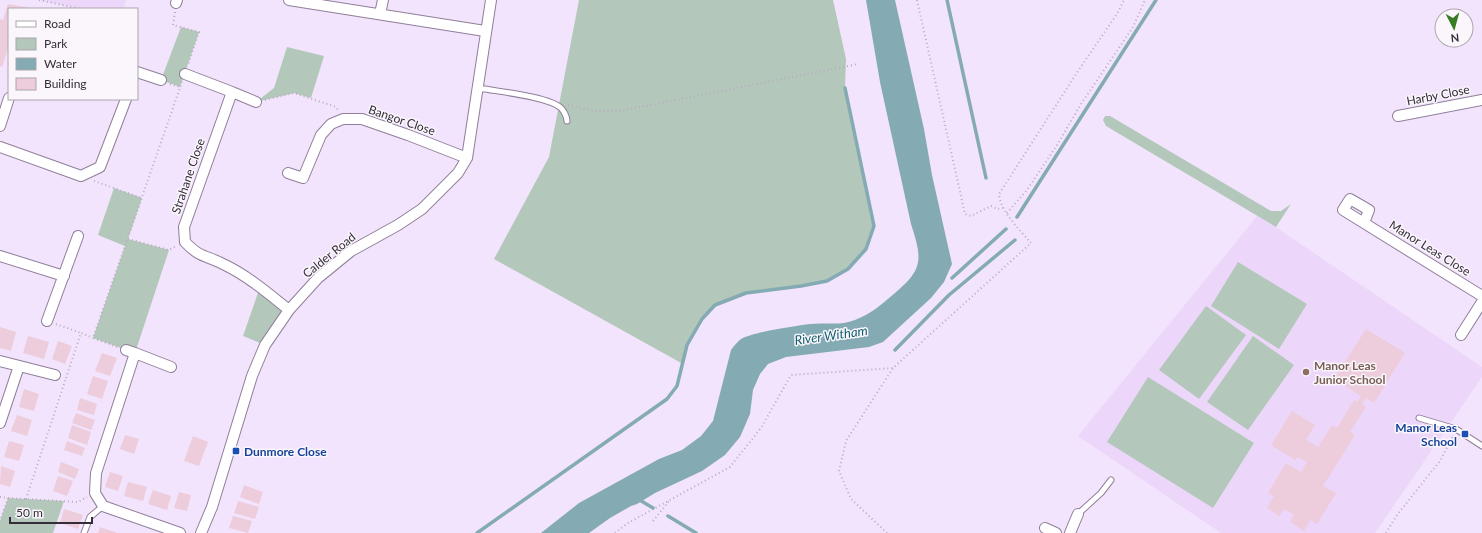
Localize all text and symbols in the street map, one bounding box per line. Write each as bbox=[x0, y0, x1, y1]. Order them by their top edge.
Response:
legend bbox=[8, 8, 138, 100]
north arrow bbox=[1434, 8, 1474, 48]
text: Road bbox=[44, 16, 71, 31]
text: N bbox=[1450, 32, 1460, 45]
text: Park bbox=[44, 36, 68, 51]
text: Water bbox=[44, 56, 77, 71]
text: Building bbox=[44, 76, 87, 91]
street label: Harby Close bbox=[1405, 82, 1471, 108]
street label: Bangor Close bbox=[367, 102, 437, 138]
street label: Strahane Close bbox=[168, 136, 208, 216]
street label: Manor Leas Close bbox=[1387, 217, 1473, 279]
street label: Calder Road bbox=[300, 229, 358, 281]
water label: River Witham bbox=[793, 322, 869, 348]
place label: Manor Leas Junior School bbox=[1314, 358, 1386, 387]
marker: Manor Leas Junior School bbox=[1301, 367, 1311, 377]
place label: Manor Leas School bbox=[1395, 420, 1457, 449]
marker: Manor Leas School bbox=[1460, 429, 1470, 439]
place label: Dunmore Close bbox=[244, 444, 327, 459]
marker: Dunmore Close bbox=[231, 446, 241, 456]
scale bar bbox=[10, 499, 92, 525]
text: 50 m bbox=[16, 505, 43, 520]

